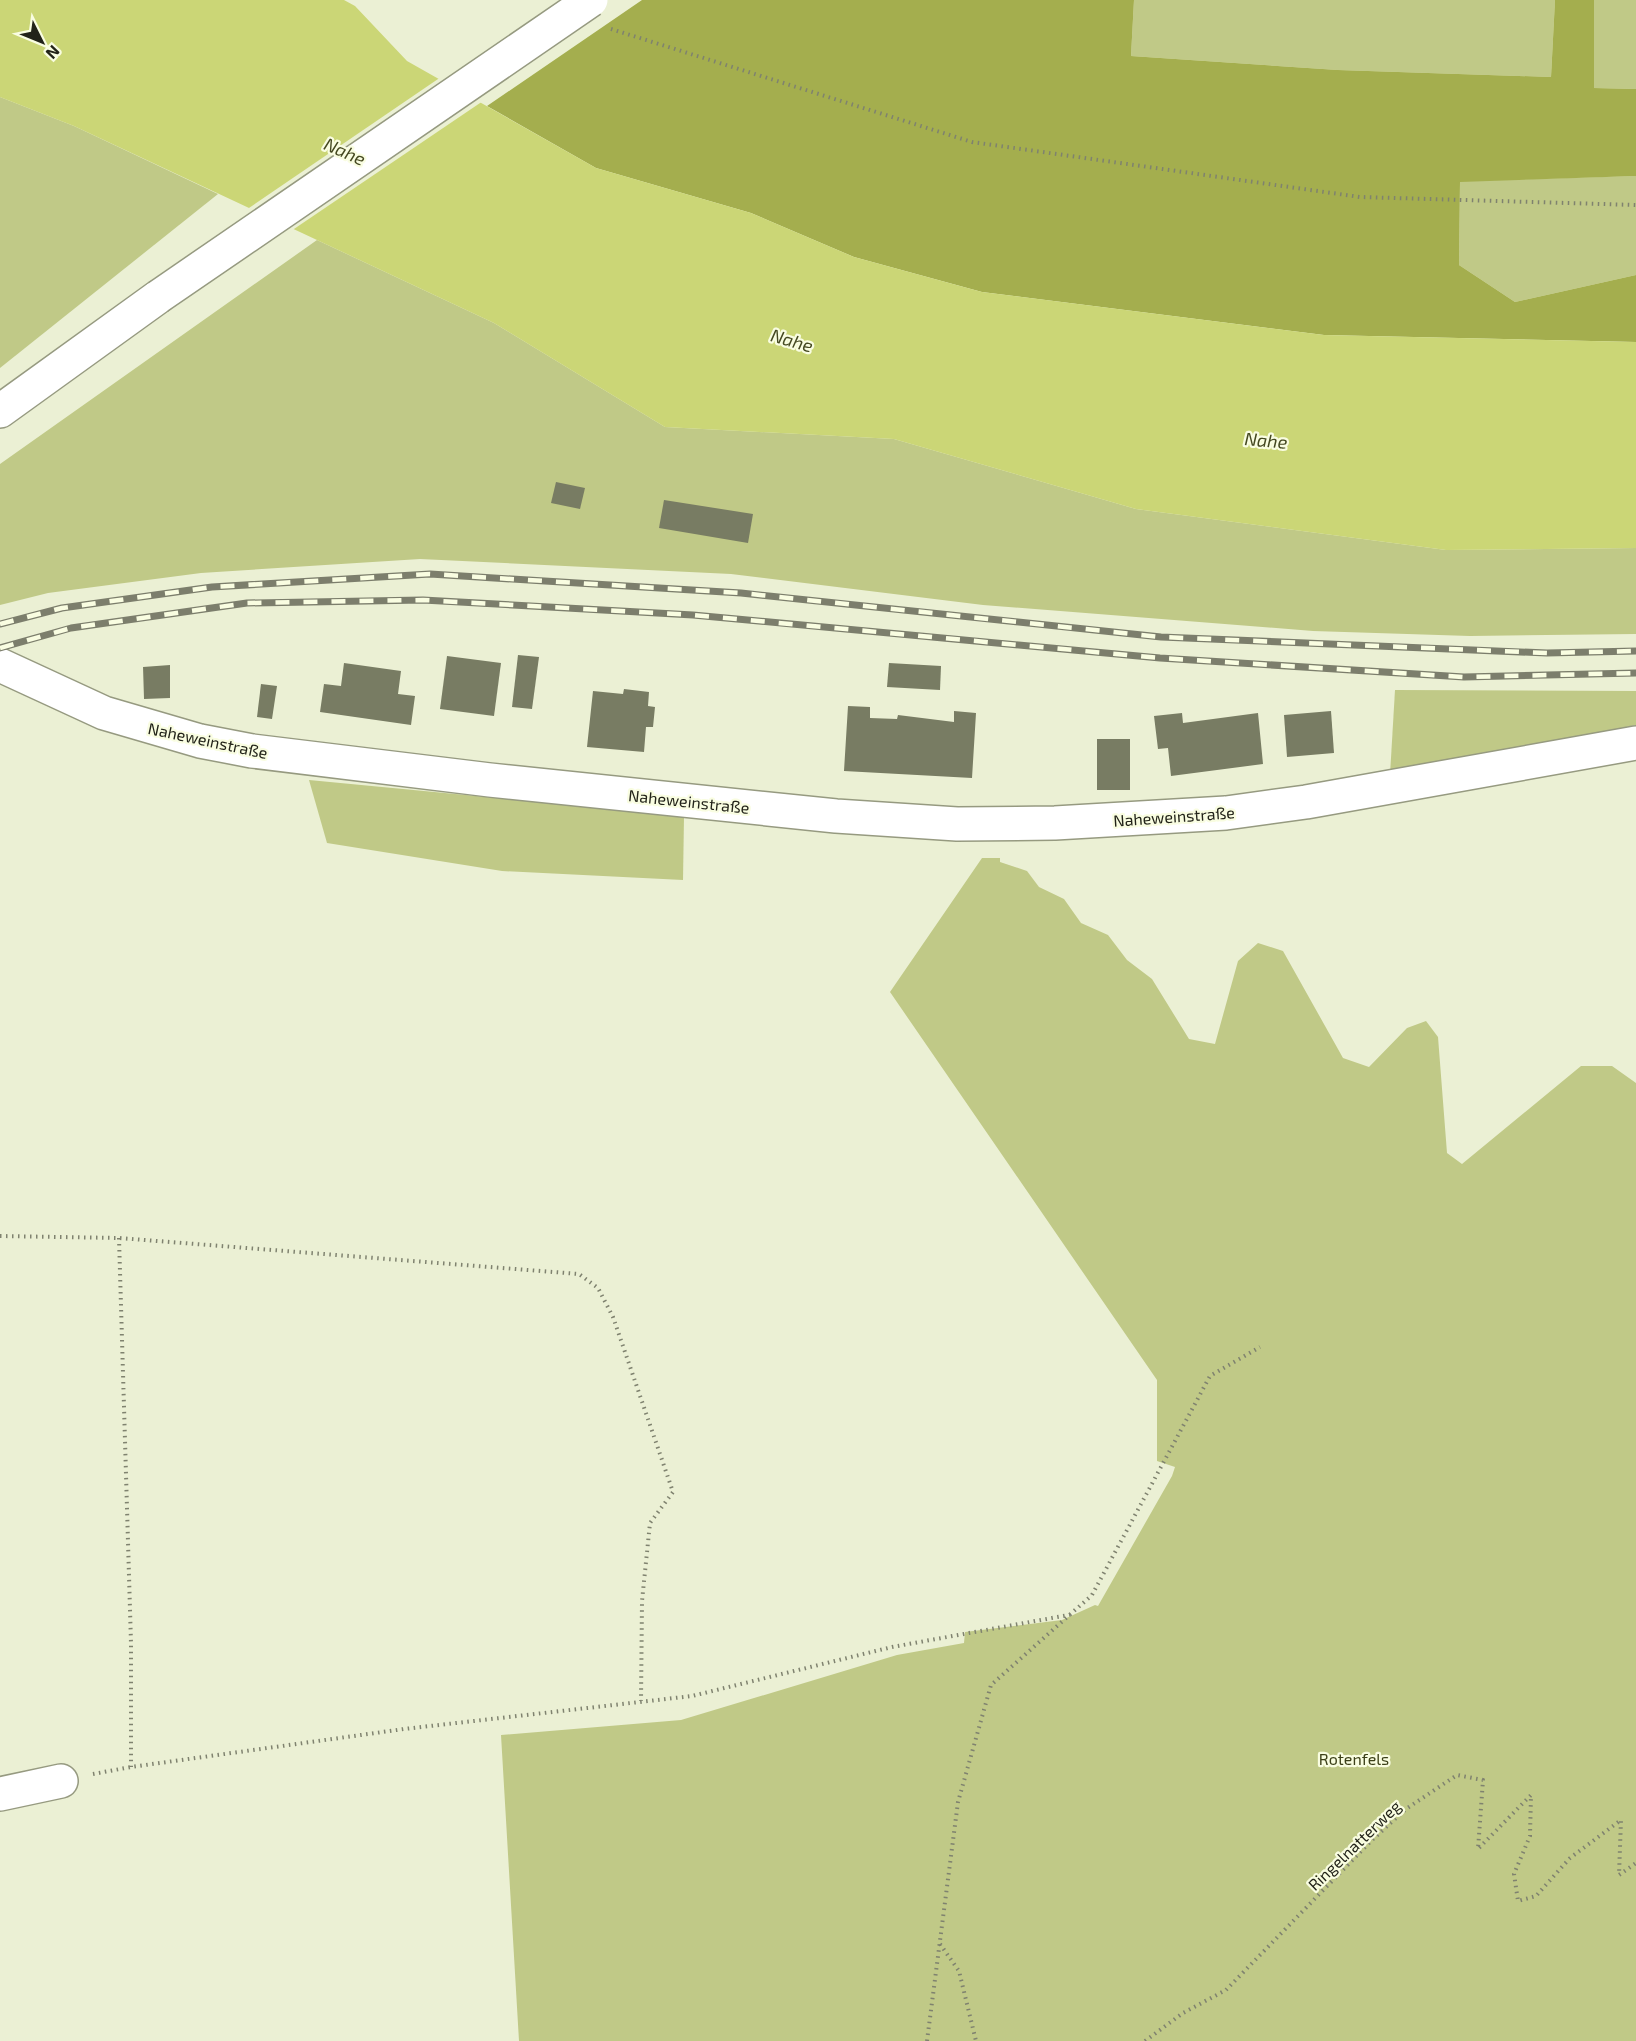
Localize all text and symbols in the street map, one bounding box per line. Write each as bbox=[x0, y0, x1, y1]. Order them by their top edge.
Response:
north arrow bbox=[12, 12, 72, 72]
text: N bbox=[42, 42, 64, 63]
water label: Nahe bbox=[321, 132, 369, 170]
water label: Nahe bbox=[768, 323, 816, 357]
water label: Nahe bbox=[1244, 427, 1289, 453]
street label: Naheweinstraße bbox=[146, 718, 270, 762]
street label: Naheweinstraße bbox=[627, 785, 751, 817]
street label: Naheweinstraße bbox=[1113, 802, 1235, 830]
park label: Rotenfels bbox=[1319, 1749, 1389, 1768]
street label: Ringelnatterweg bbox=[1304, 1796, 1404, 1894]

